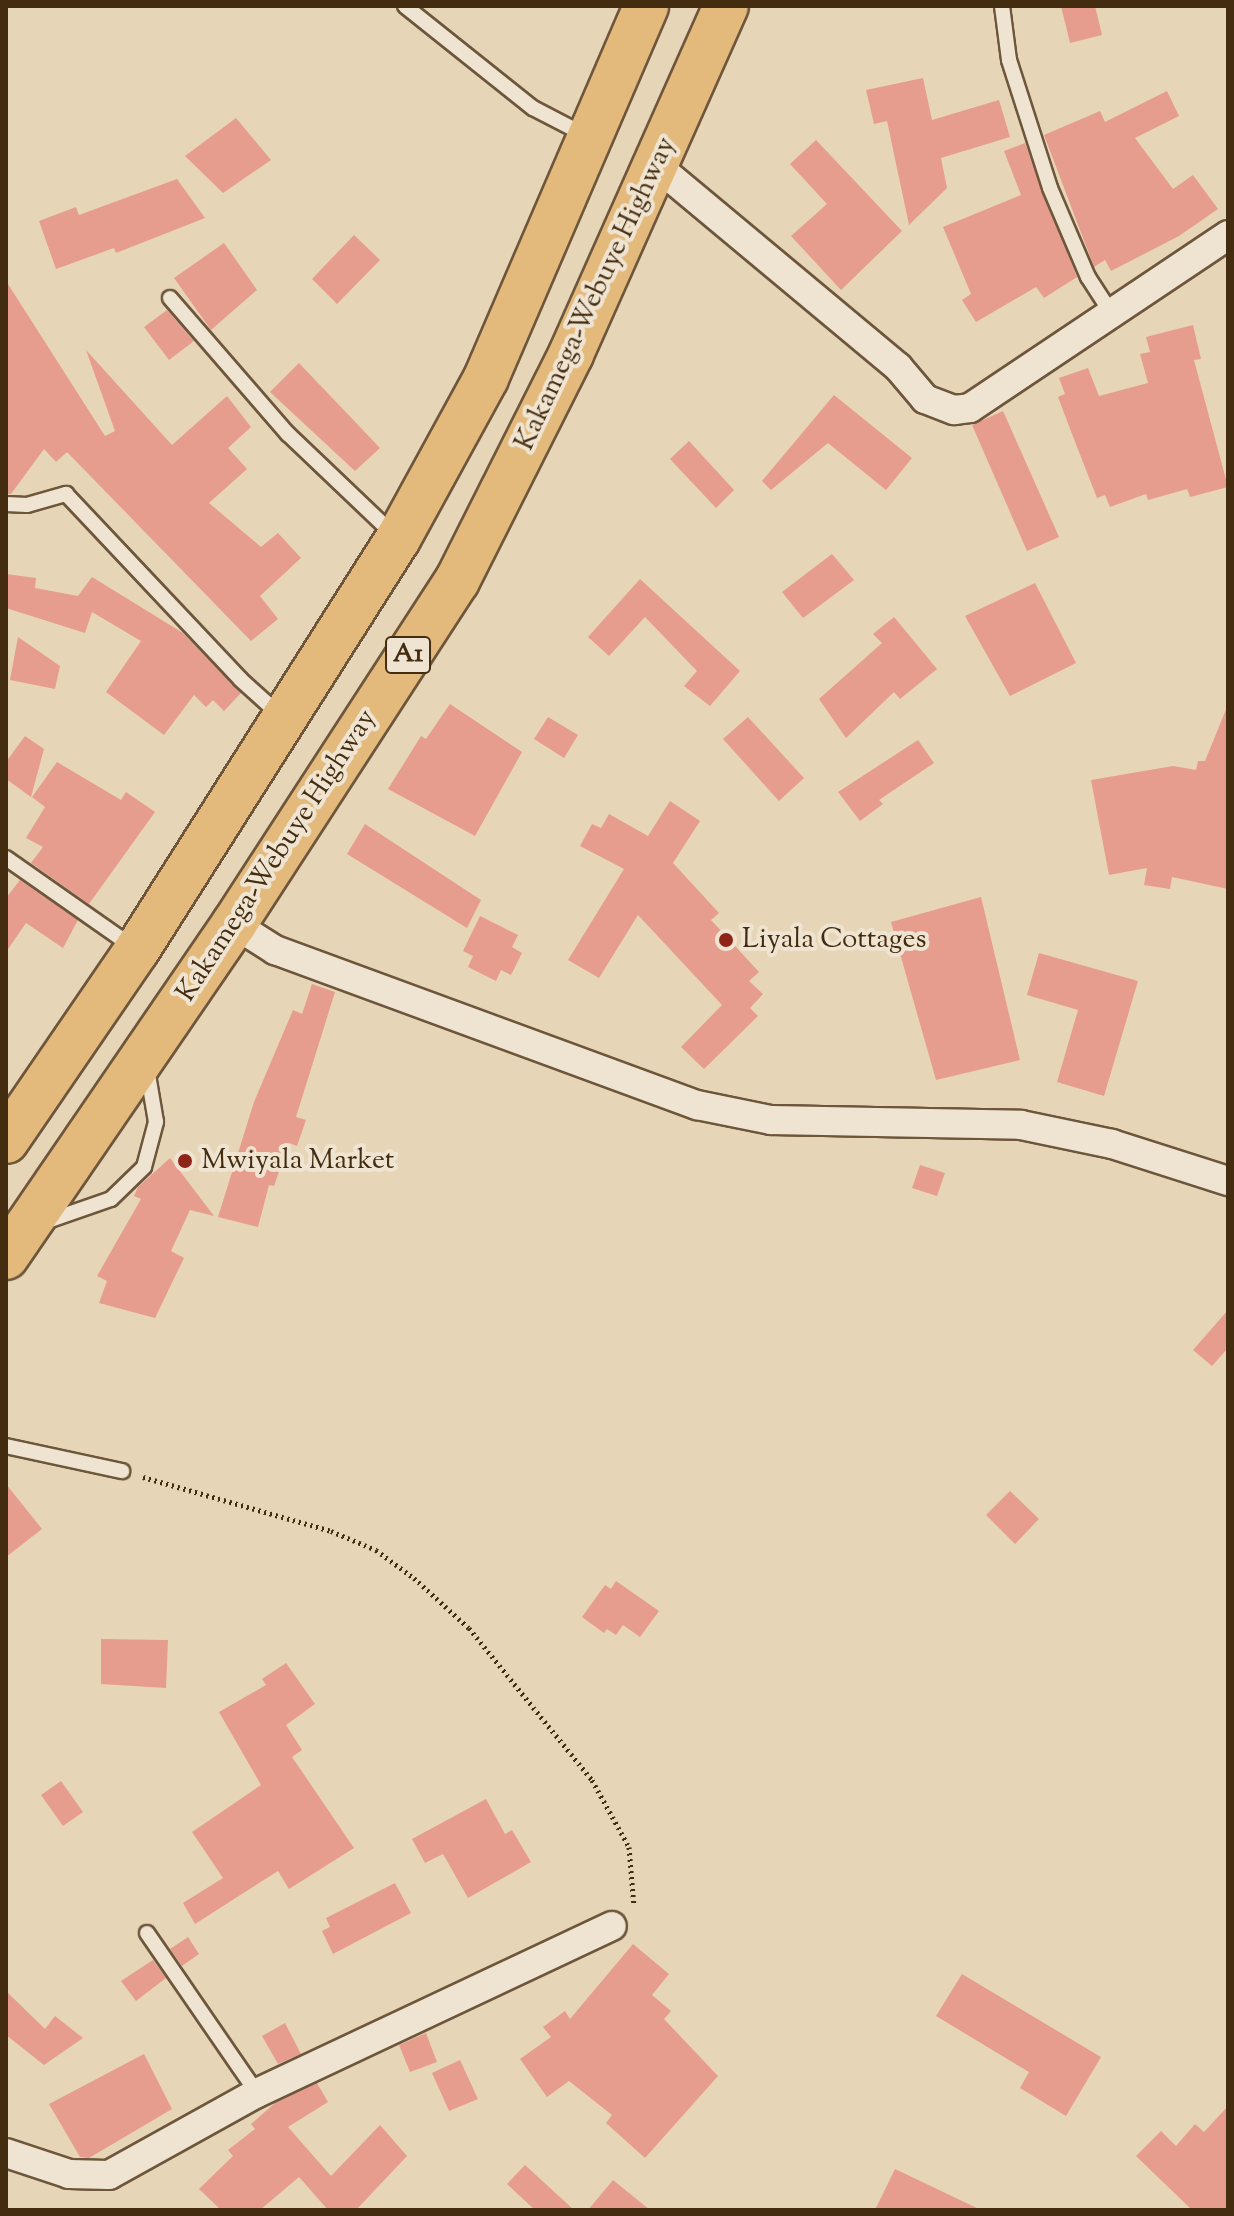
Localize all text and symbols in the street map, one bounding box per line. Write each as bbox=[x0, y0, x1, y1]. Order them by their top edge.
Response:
street label: Kakamega-Webuye Highway bbox=[509, 132, 683, 456]
road number: A1 bbox=[384, 633, 432, 677]
street label: Kakamega-Webuye Highway bbox=[170, 703, 384, 1009]
place label: Liyala Cottages bbox=[742, 923, 926, 957]
marker: Liyala Cottages bbox=[717, 931, 735, 949]
place label: Mwiyala Market bbox=[201, 1144, 394, 1178]
marker: Mwiyala Market bbox=[176, 1152, 194, 1170]

